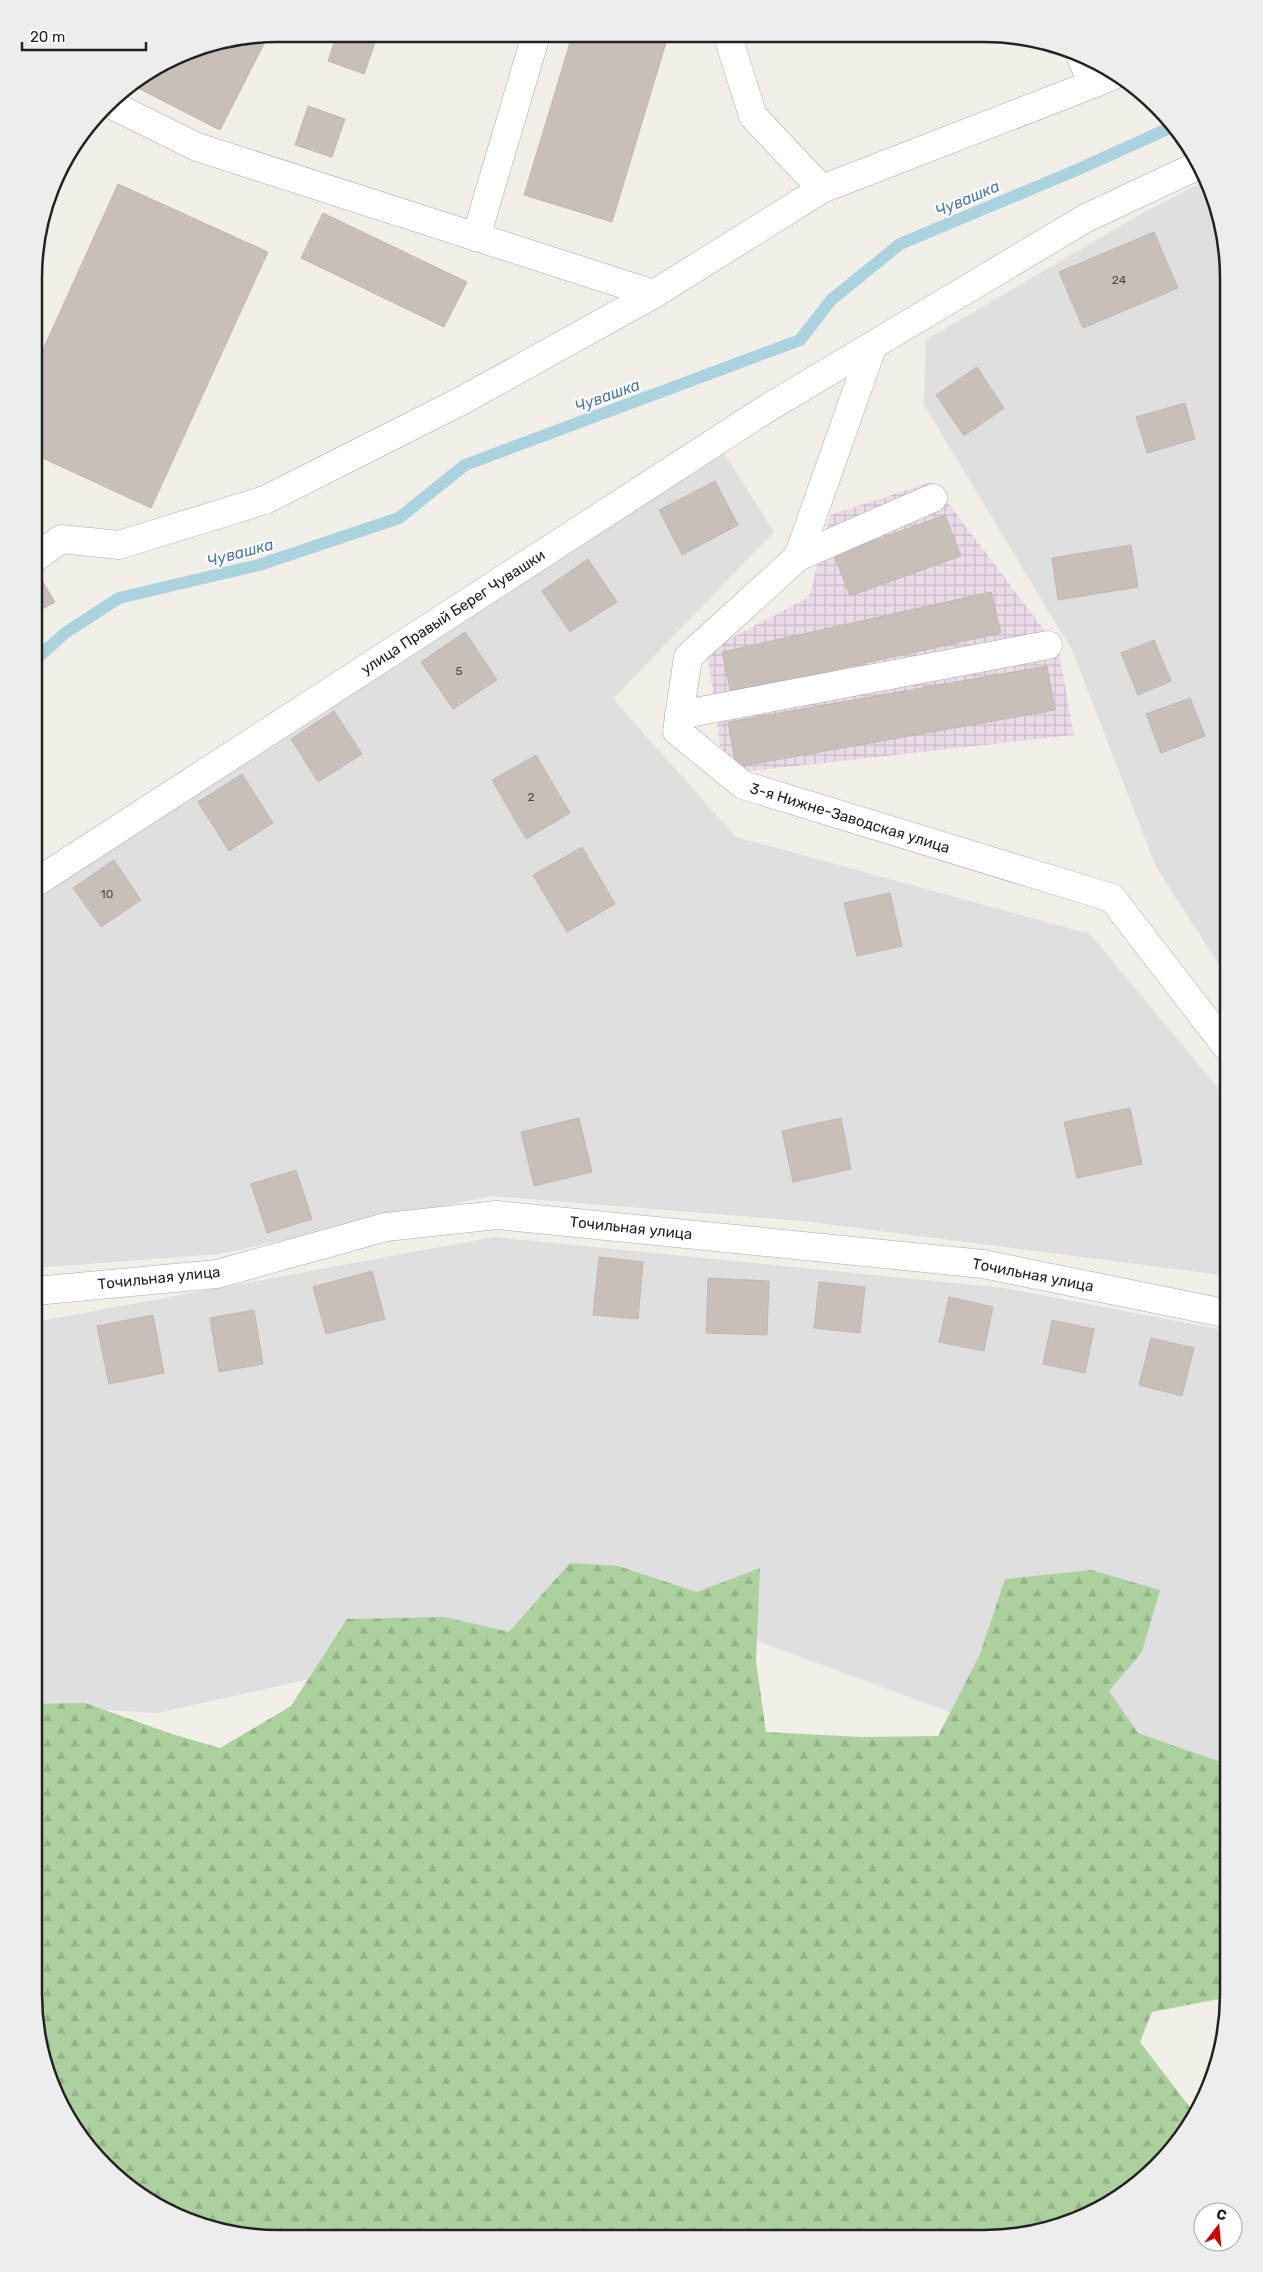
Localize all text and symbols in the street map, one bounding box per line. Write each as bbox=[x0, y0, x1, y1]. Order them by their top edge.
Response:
scale bar bbox=[22, 20, 146, 52]
text: 20 m bbox=[30, 28, 65, 46]
water label: Чувашка bbox=[932, 176, 1002, 221]
house number: 24 bbox=[1112, 273, 1127, 287]
water label: Чувашка bbox=[572, 375, 643, 416]
water label: Чувашка bbox=[205, 534, 276, 570]
street label: улица Правый Берег Чувашки bbox=[358, 546, 548, 678]
house number: 5 bbox=[455, 664, 463, 678]
street label: 3-я Нижне-Заводская улица bbox=[748, 779, 952, 857]
house number: 2 bbox=[527, 790, 535, 804]
house number: 10 bbox=[101, 887, 113, 901]
street label: Точильная улица bbox=[569, 1213, 693, 1243]
street label: Точильная улица bbox=[971, 1254, 1095, 1296]
street label: Точильная улица bbox=[97, 1263, 221, 1293]
north arrow bbox=[1193, 2202, 1243, 2252]
text: С bbox=[1214, 2205, 1229, 2225]

